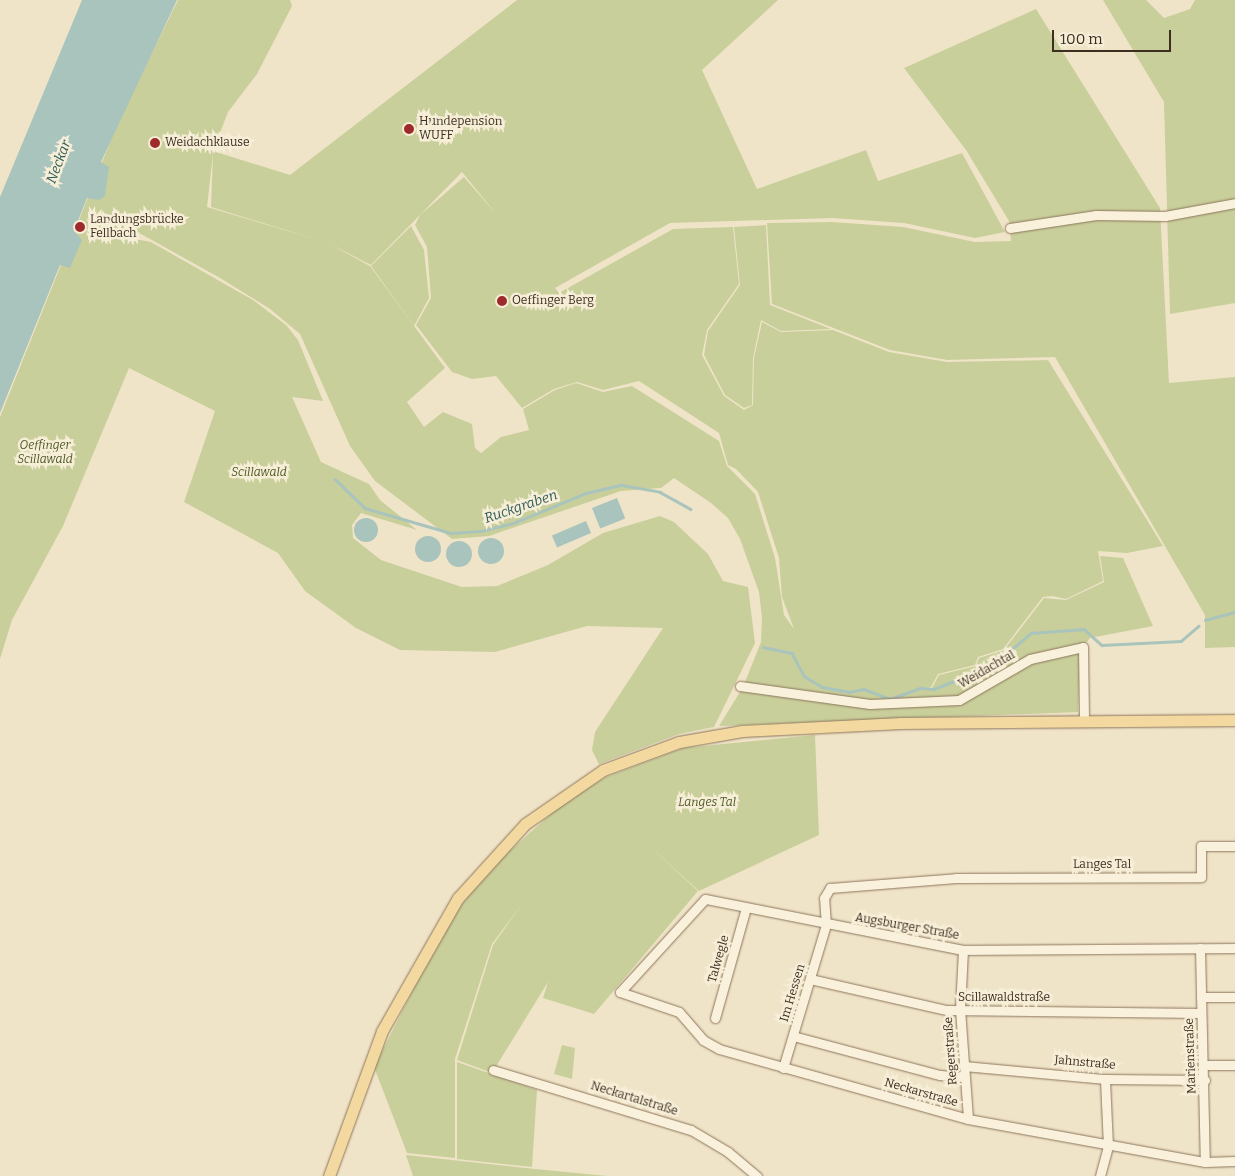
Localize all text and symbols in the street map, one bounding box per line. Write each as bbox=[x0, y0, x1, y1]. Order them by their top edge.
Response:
scale bar bbox=[1055, 20, 1174, 52]
text: 100 m bbox=[1060, 30, 1103, 48]
place label: Hundepension WUFF bbox=[419, 115, 502, 143]
marker: Hundepension WUFF bbox=[403, 123, 415, 135]
place label: Weidachklause bbox=[165, 136, 250, 150]
marker: Weidachklause bbox=[149, 137, 161, 149]
water label: Neckar bbox=[43, 138, 75, 186]
place label: Landungsbrücke Fellbach bbox=[90, 213, 184, 241]
marker: Landungsbrücke Fellbach bbox=[74, 221, 86, 233]
place label: Oeffinger Berg bbox=[512, 294, 594, 308]
marker: Oeffinger Berg bbox=[496, 295, 508, 307]
park label: Oeffinger Scillawald bbox=[17, 439, 73, 467]
park label: Scillawald bbox=[231, 466, 287, 480]
water label: Ruckgraben bbox=[482, 487, 560, 527]
street label: Weidachtal bbox=[956, 648, 1018, 692]
park label: Langes Tal bbox=[678, 796, 736, 810]
street label: Langes Tal bbox=[1073, 858, 1131, 872]
street label: Augsburger Straße bbox=[854, 911, 960, 943]
street label: Talwegle bbox=[705, 934, 733, 984]
street label: Im Hessen bbox=[777, 962, 809, 1024]
street label: Scillawaldstraße bbox=[958, 991, 1050, 1005]
street label: Regerstraße bbox=[941, 1016, 961, 1086]
street label: Marienstraße bbox=[1182, 1018, 1200, 1094]
street label: Jahnstraße bbox=[1054, 1053, 1116, 1073]
street label: Neckarstraße bbox=[883, 1076, 959, 1110]
street label: Neckartalstraße bbox=[589, 1079, 679, 1119]

